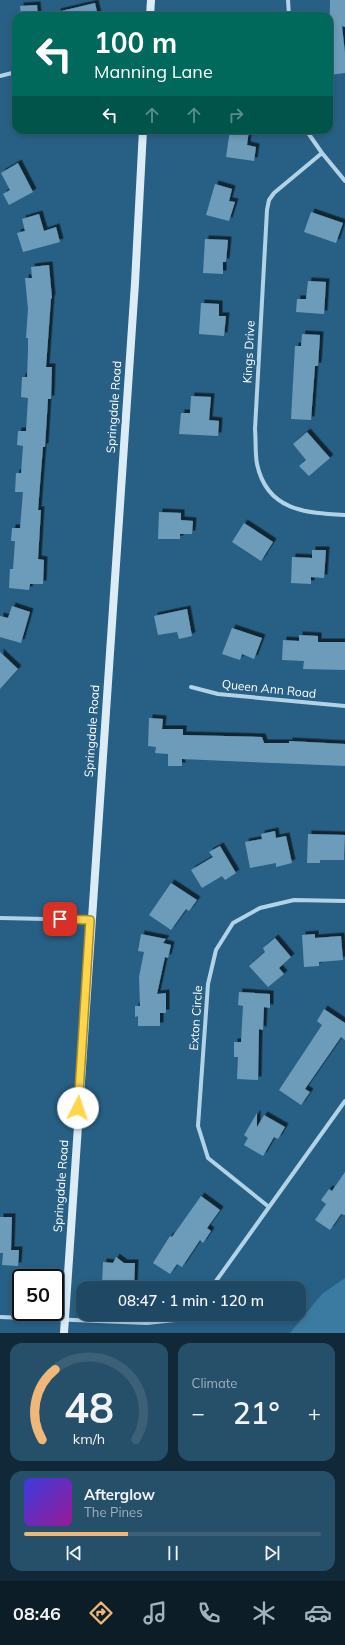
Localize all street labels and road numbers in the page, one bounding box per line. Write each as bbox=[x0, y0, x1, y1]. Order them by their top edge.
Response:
street label: Kings Drive bbox=[239, 320, 258, 384]
street label: Springdale Road bbox=[103, 360, 124, 454]
street label: Queen Ann Road bbox=[221, 676, 317, 701]
street label: Springdale Road bbox=[81, 684, 102, 778]
street label: Exton Circle bbox=[186, 985, 205, 1051]
street label: Springdale Road bbox=[50, 1139, 71, 1233]

